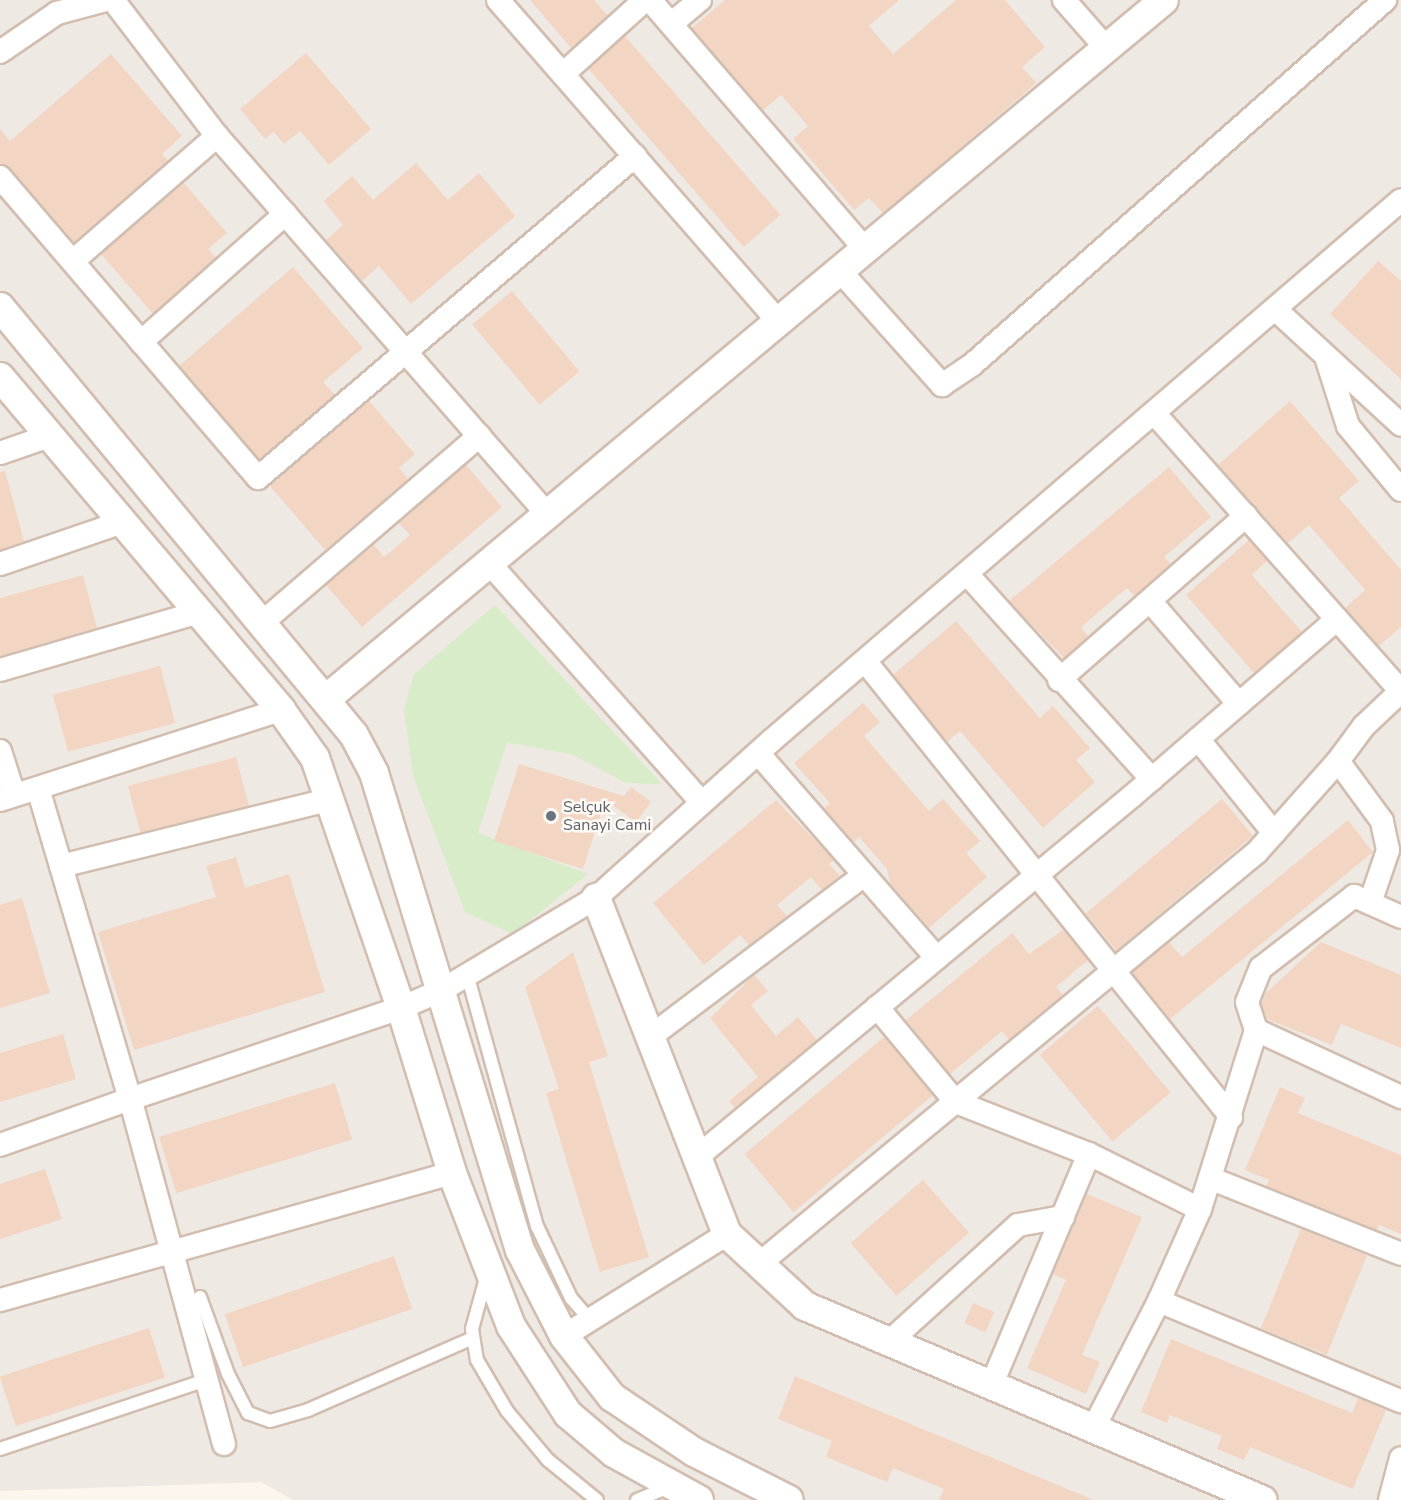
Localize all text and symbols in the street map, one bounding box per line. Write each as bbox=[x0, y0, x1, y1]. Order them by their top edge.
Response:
place label: Selçuk Sanayi Cami bbox=[563, 797, 651, 835]
marker: Selçuk Sanayi Cami bbox=[544, 809, 558, 823]

